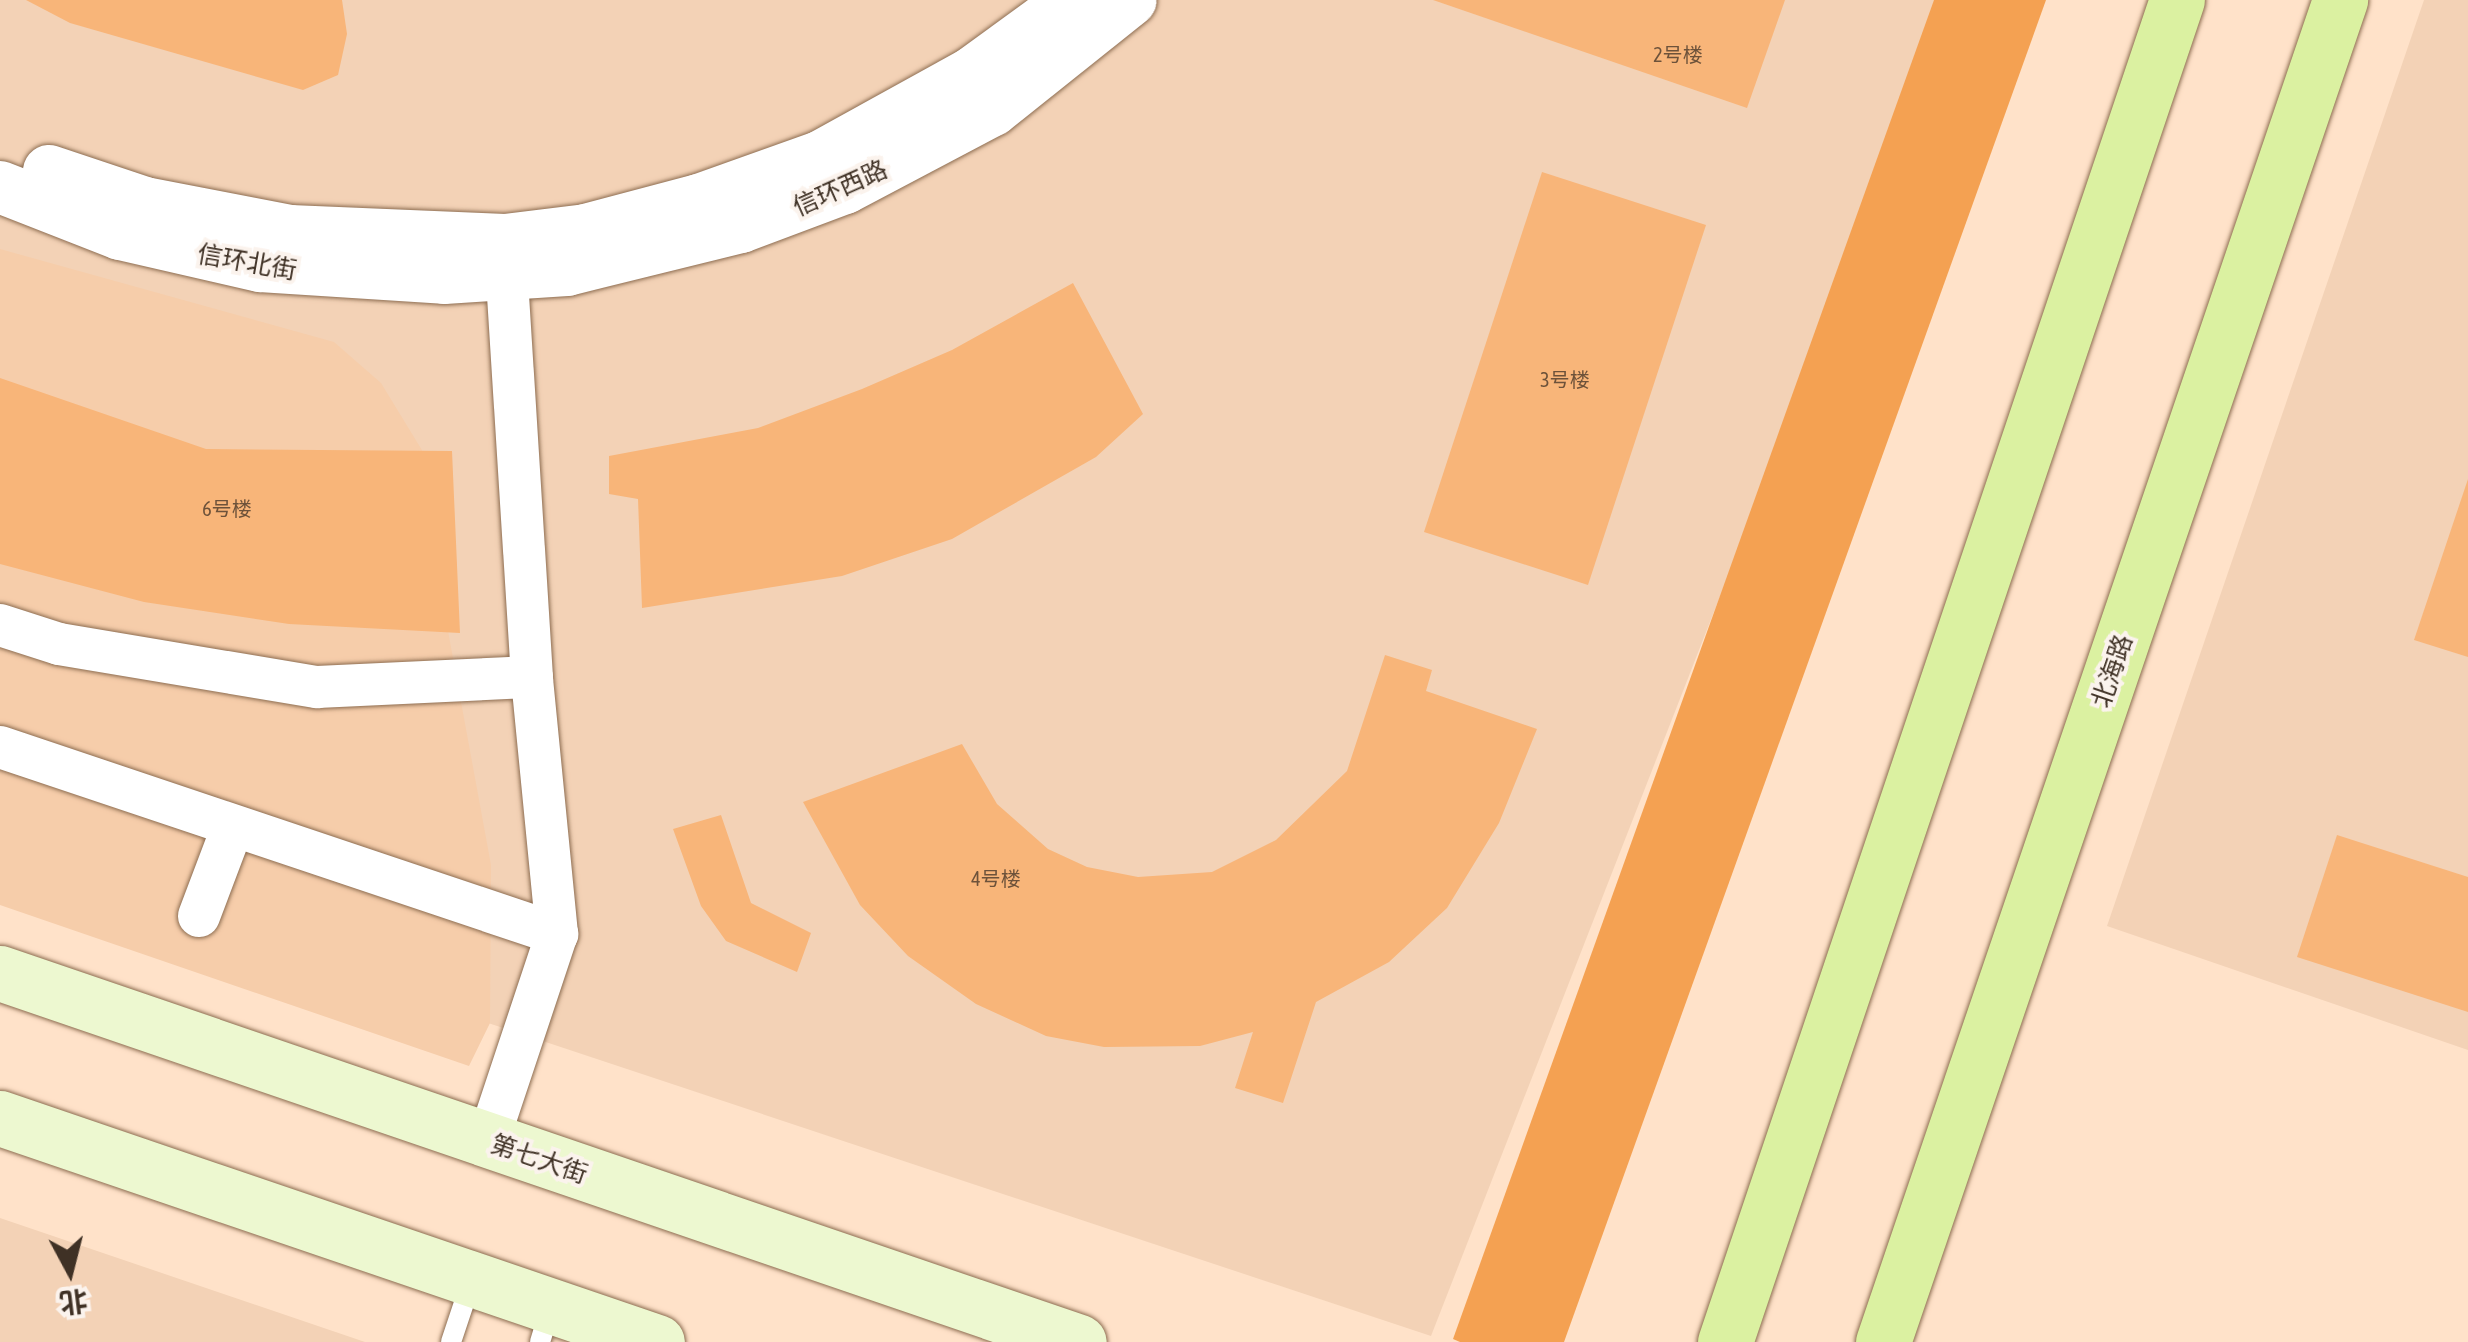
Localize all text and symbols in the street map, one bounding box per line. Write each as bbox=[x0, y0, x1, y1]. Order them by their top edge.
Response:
house number: 2号楼 bbox=[1653, 42, 1703, 66]
street label: 信环西路 bbox=[788, 154, 892, 222]
street label: 信环北街 bbox=[195, 239, 299, 285]
house number: 3号楼 bbox=[1540, 367, 1590, 391]
house number: 6号楼 bbox=[202, 496, 252, 520]
street label: 北海路 bbox=[2086, 631, 2138, 711]
house number: 4号楼 bbox=[971, 866, 1021, 890]
street label: 第七大街 bbox=[487, 1129, 591, 1189]
north arrow bbox=[20, 1222, 120, 1322]
text: 北 bbox=[58, 1284, 90, 1319]

